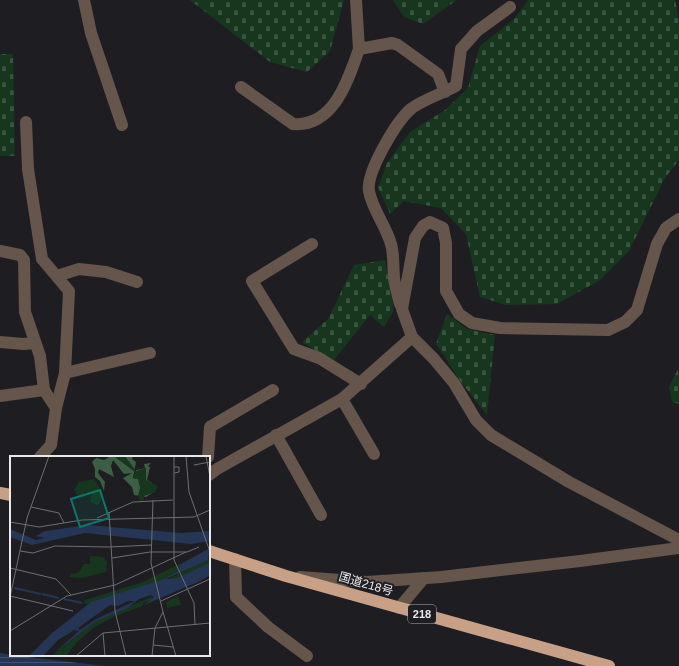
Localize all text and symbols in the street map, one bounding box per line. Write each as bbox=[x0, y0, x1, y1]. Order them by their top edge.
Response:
inset map bbox=[10, 456, 210, 656]
street label: 国道218号 bbox=[337, 570, 395, 598]
road number: 218 bbox=[408, 605, 436, 623]

